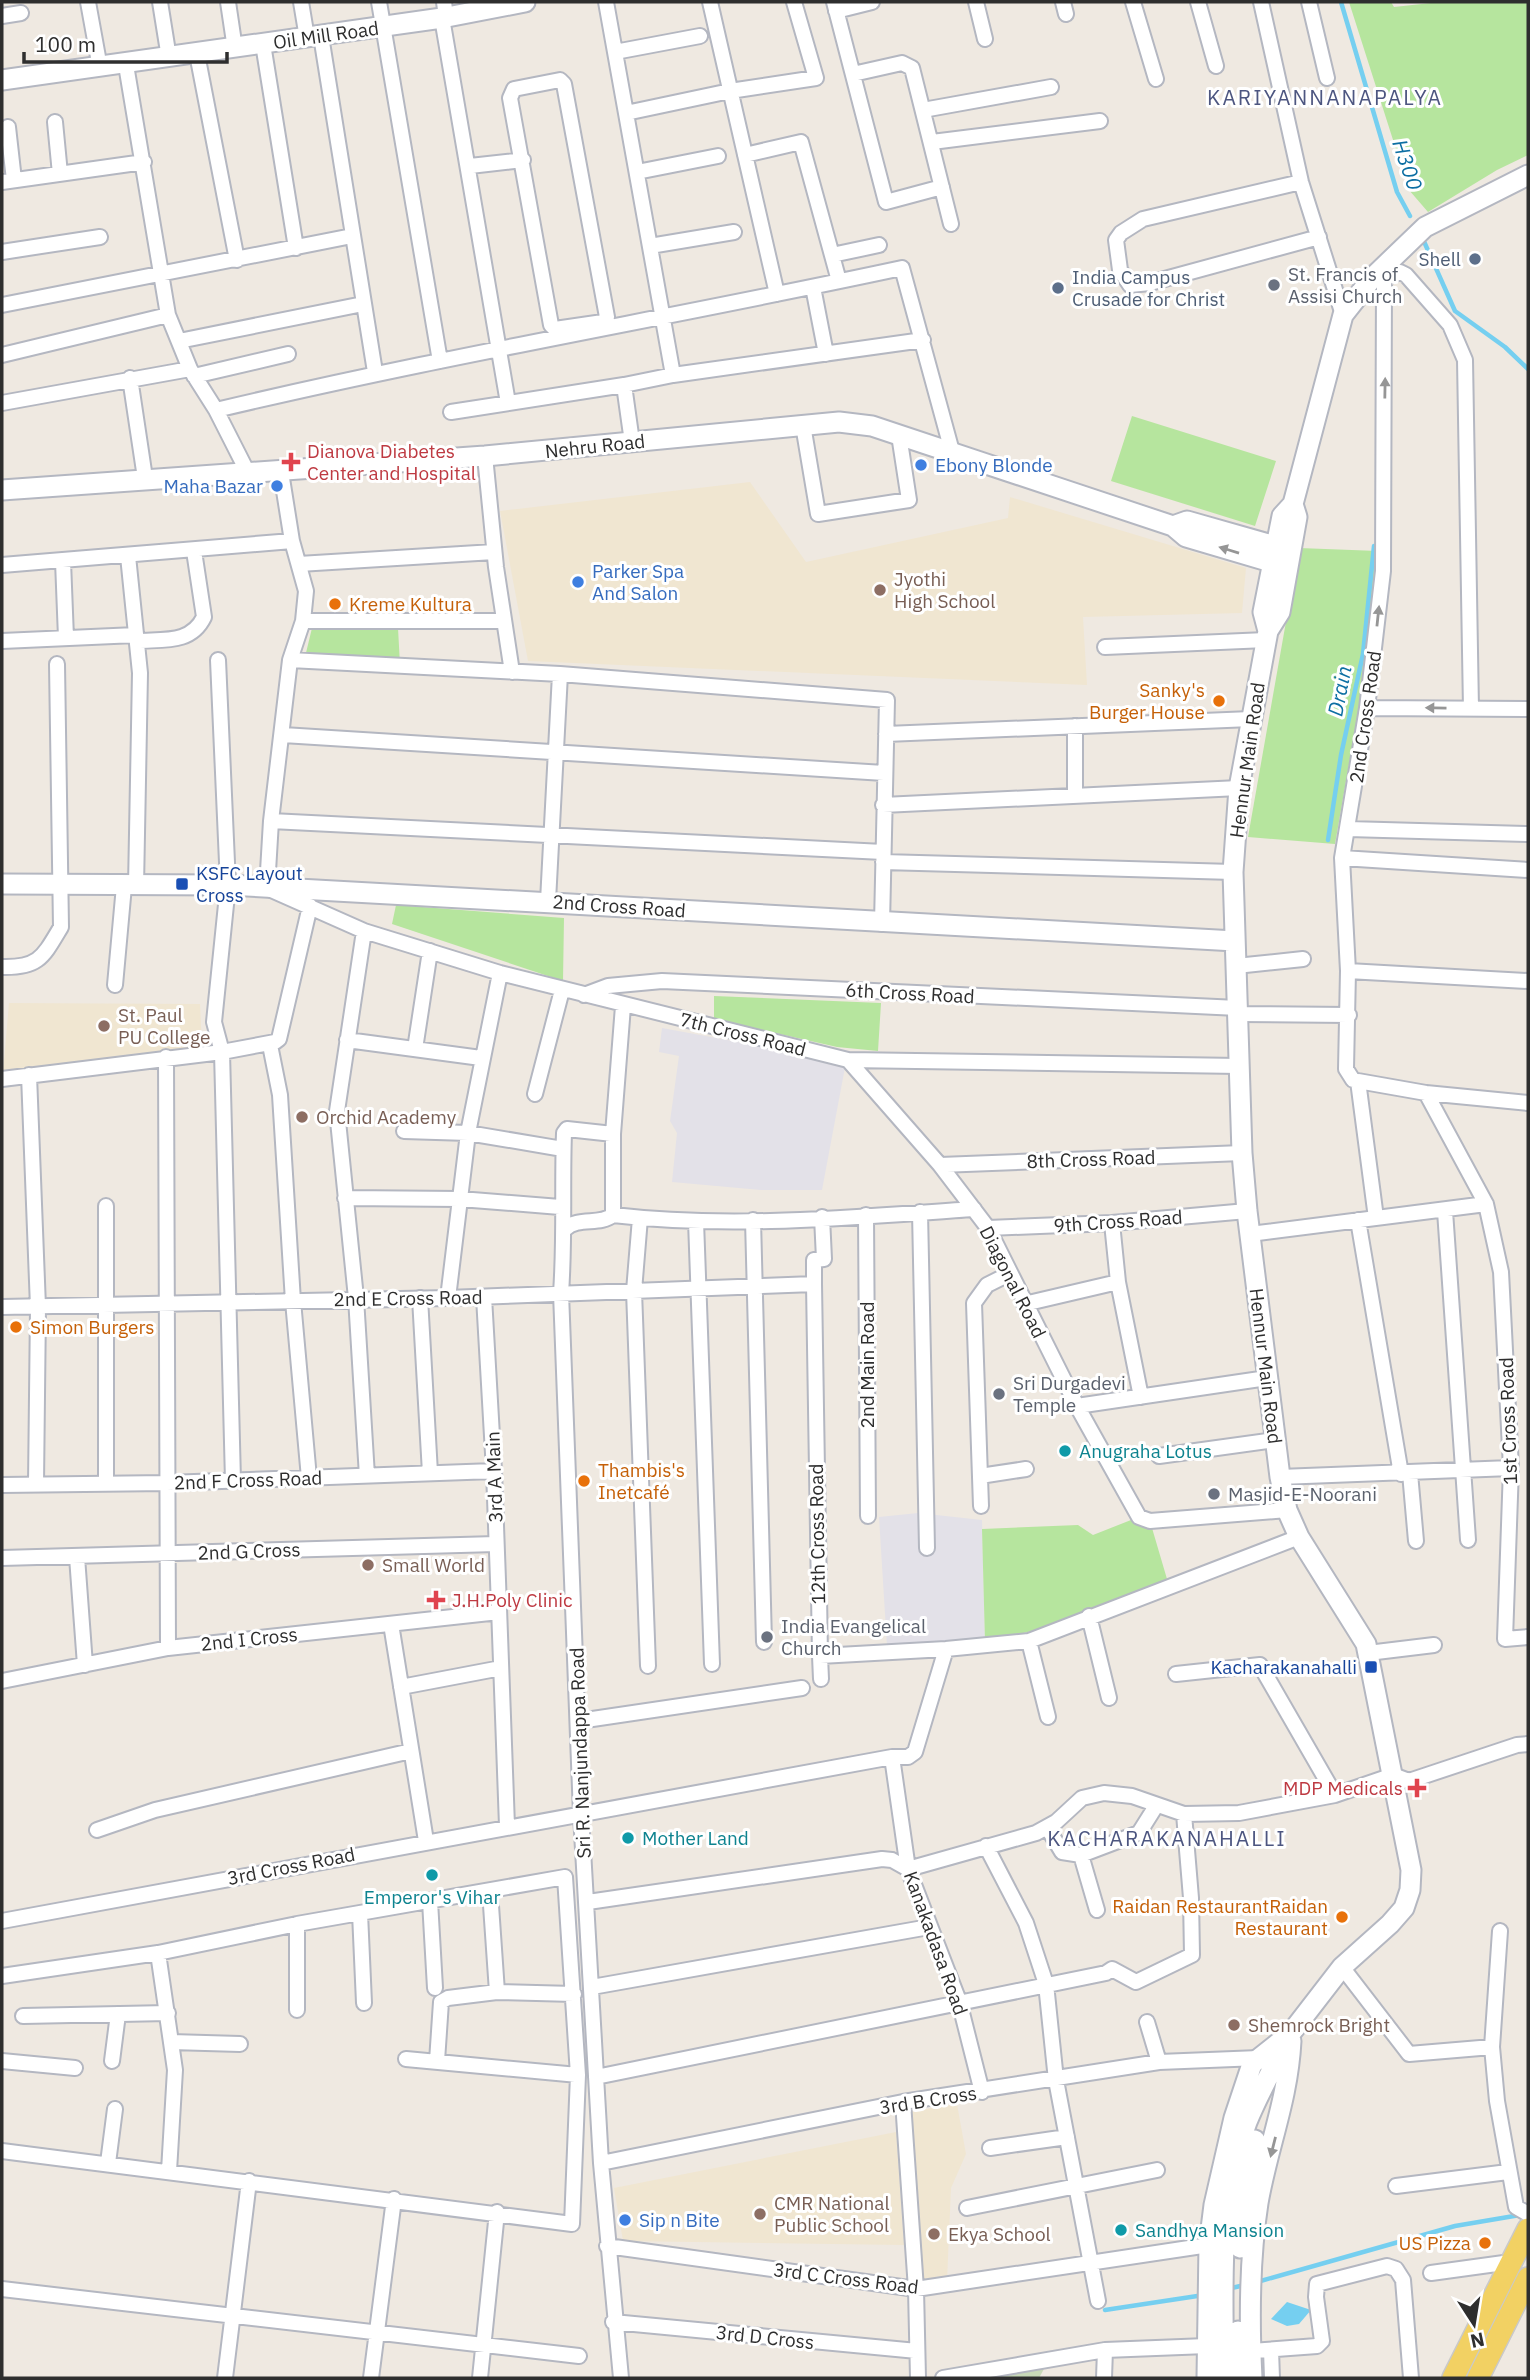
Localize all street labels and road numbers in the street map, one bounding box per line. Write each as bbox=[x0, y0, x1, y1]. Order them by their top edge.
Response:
street label: Oil Mill Road bbox=[272, 16, 380, 54]
street label: Nehru Road bbox=[544, 429, 646, 463]
street label: 2nd Cross Road bbox=[1344, 649, 1386, 785]
street label: Hennur Main Road bbox=[1224, 681, 1270, 839]
street label: 2nd Cross Road bbox=[552, 889, 686, 923]
street label: 6th Cross Road bbox=[845, 978, 975, 1008]
street label: 7th Cross Road bbox=[677, 1007, 809, 1061]
street label: 8th Cross Road bbox=[1026, 1145, 1156, 1173]
street label: 9th Cross Road bbox=[1053, 1205, 1183, 1237]
street label: Diagonal Road bbox=[975, 1222, 1051, 1342]
street label: 2nd E Cross Road bbox=[333, 1285, 483, 1311]
street label: Hennur Main Road bbox=[1245, 1287, 1287, 1445]
street label: 2nd Main Road bbox=[855, 1302, 879, 1428]
street label: 1st Cross Road bbox=[1494, 1357, 1522, 1485]
street label: 3rd A Main bbox=[480, 1431, 508, 1523]
street label: 12th Cross Road bbox=[804, 1463, 830, 1605]
street label: 2nd F Cross Road bbox=[173, 1465, 323, 1495]
street label: 2nd G Cross bbox=[197, 1537, 301, 1565]
street label: 2nd I Cross bbox=[199, 1622, 299, 1656]
street label: Sri R. Nanjundappa Road bbox=[564, 1647, 596, 1859]
street label: 3rd Cross Road bbox=[225, 1842, 357, 1890]
street label: Kanakadasa Road bbox=[899, 1868, 973, 2018]
street label: 3rd B Cross bbox=[878, 2080, 978, 2120]
street label: 3rd C Cross Road bbox=[772, 2257, 920, 2299]
street label: 3rd D Cross bbox=[715, 2320, 815, 2354]

